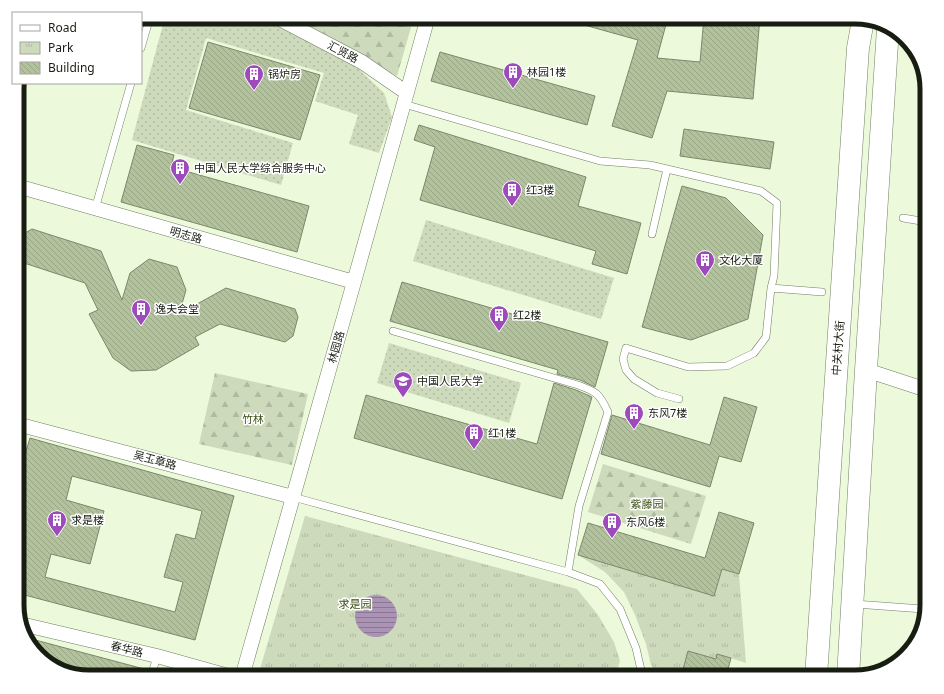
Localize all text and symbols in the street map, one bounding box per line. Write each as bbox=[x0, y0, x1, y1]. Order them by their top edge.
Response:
legend bbox=[12, 12, 142, 84]
text: Road bbox=[48, 19, 77, 36]
street label: 汇贤路 bbox=[325, 37, 361, 66]
text: Park bbox=[48, 39, 74, 56]
text: Building bbox=[48, 59, 95, 76]
building icon: 林园1楼 bbox=[502, 61, 524, 89]
building icon: 锅炉房 bbox=[243, 63, 265, 91]
place label: 林园1楼 bbox=[527, 64, 566, 79]
place label: 锅炉房 bbox=[268, 66, 301, 81]
building icon: 中国人民大学综合服务中心 bbox=[169, 157, 191, 185]
place label: 中国人民大学综合服务中心 bbox=[194, 160, 326, 175]
building icon: 红3楼 bbox=[501, 179, 523, 207]
place label: 红3楼 bbox=[526, 182, 554, 197]
street label: 明志路 bbox=[168, 223, 204, 246]
building icon: 文化大厦 bbox=[694, 249, 716, 277]
place label: 文化大厦 bbox=[719, 252, 763, 267]
building icon: 逸夫会堂 bbox=[130, 298, 152, 326]
place label: 逸夫会堂 bbox=[155, 301, 199, 316]
building icon: 红2楼 bbox=[488, 304, 510, 332]
place label: 红2楼 bbox=[513, 307, 541, 322]
street label: 中关村大街 bbox=[828, 320, 847, 376]
street label: 林园路 bbox=[324, 329, 347, 365]
school or university icon: 中国人民大学 bbox=[392, 370, 414, 398]
place label: 中国人民大学 bbox=[417, 373, 483, 388]
building icon: 东风7楼 bbox=[623, 402, 645, 430]
place label: 东风7楼 bbox=[648, 405, 687, 420]
park label: 竹林 bbox=[242, 411, 264, 426]
building icon: 红1楼 bbox=[463, 422, 485, 450]
place label: 红1楼 bbox=[488, 425, 516, 440]
street label: 吴玉章路 bbox=[132, 447, 178, 472]
park label: 紫藤园 bbox=[631, 496, 664, 511]
building icon: 求是楼 bbox=[46, 509, 68, 537]
building icon: 东风6楼 bbox=[601, 511, 623, 539]
place label: 求是楼 bbox=[71, 512, 104, 527]
place label: 东风6楼 bbox=[626, 514, 665, 529]
park label: 求是园 bbox=[339, 596, 372, 611]
street label: 春华路 bbox=[109, 637, 145, 660]

